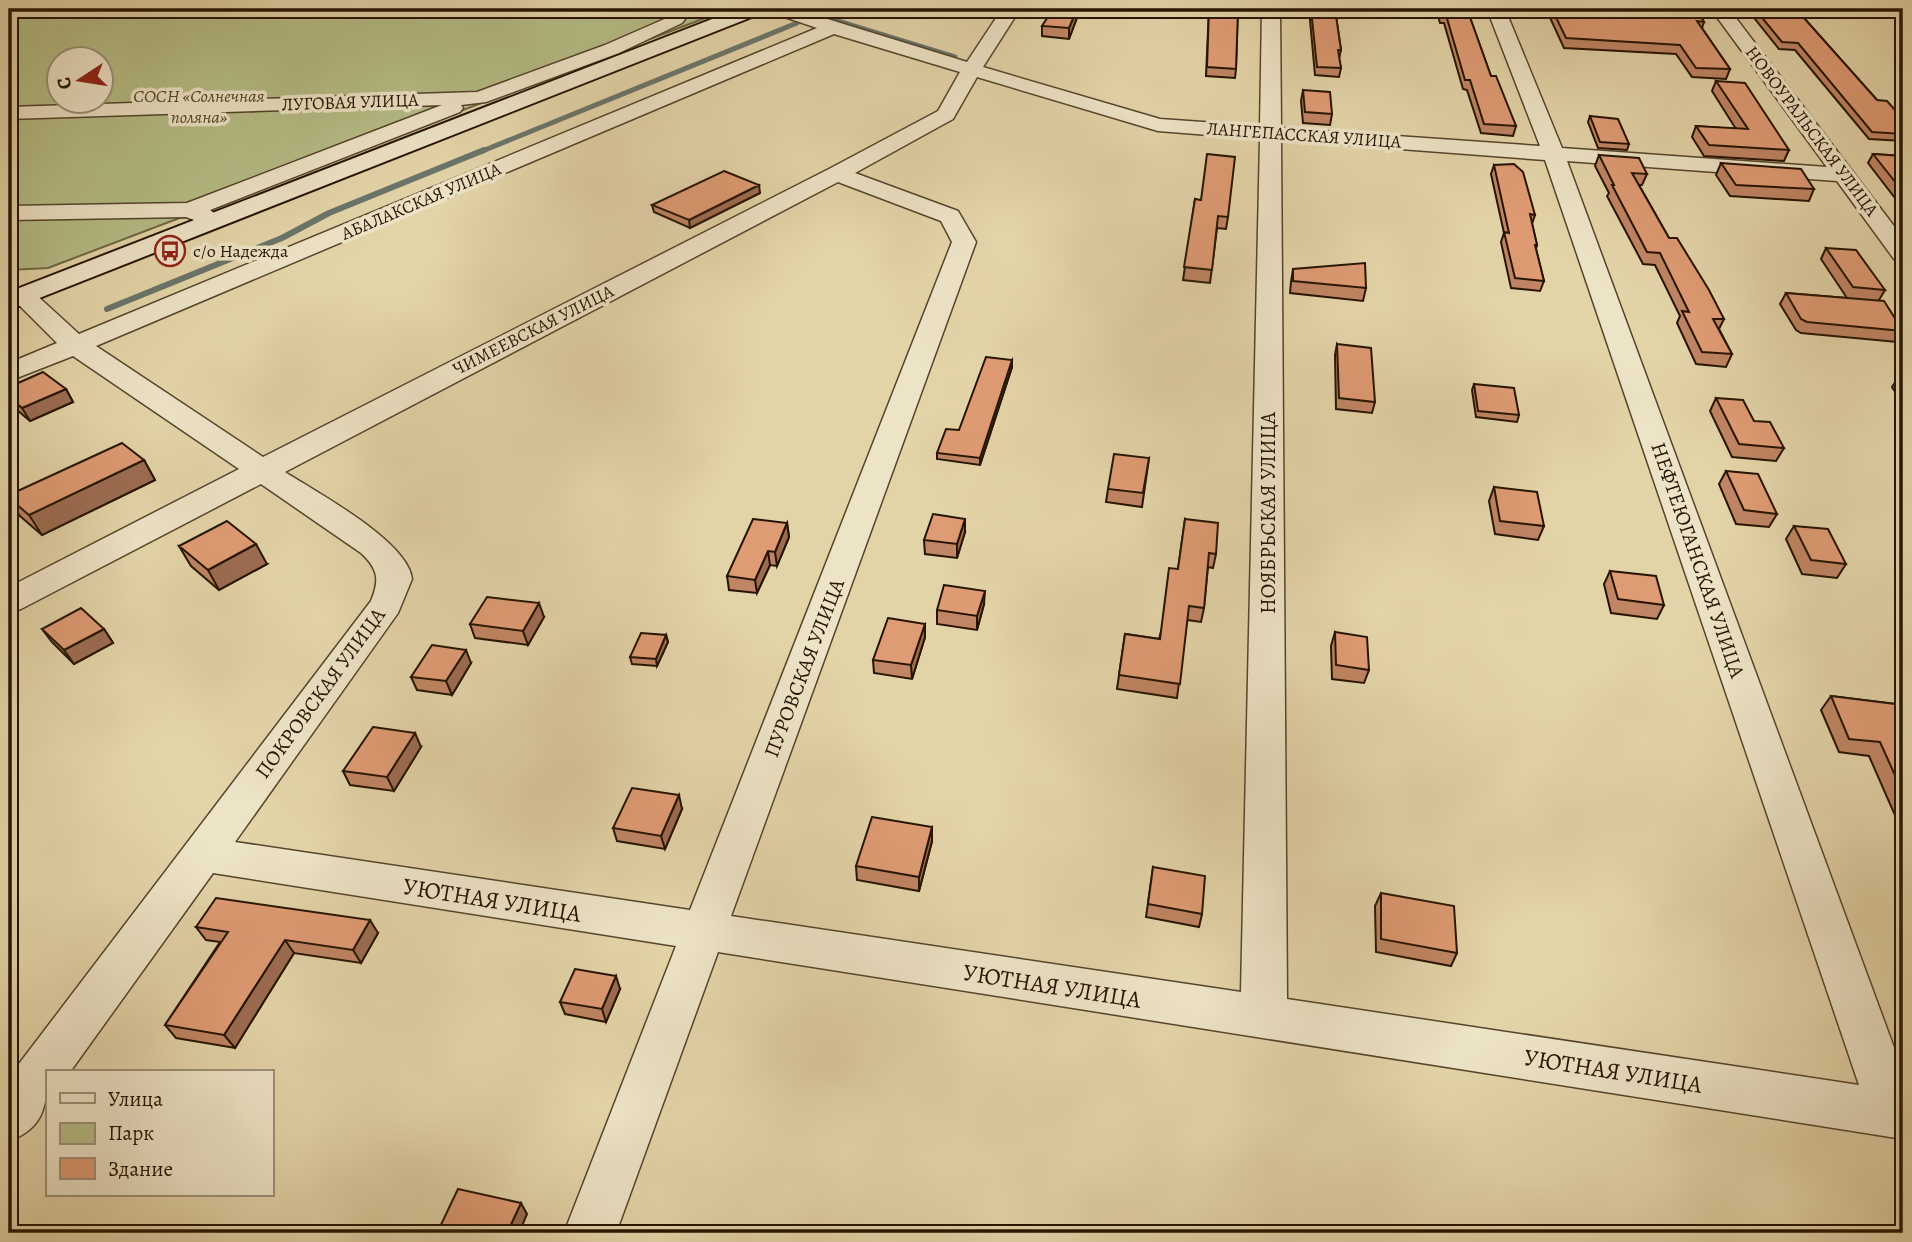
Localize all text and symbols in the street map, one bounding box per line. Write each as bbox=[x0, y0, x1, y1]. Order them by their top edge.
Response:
street label: НОВОУРАЛЬСКАЯ УЛИЦА bbox=[1740, 41, 1884, 221]
north arrow bbox=[46, 46, 116, 116]
text: С bbox=[50, 75, 78, 92]
park label: СОСН «Солнечная поляна» bbox=[133, 84, 265, 129]
street label: ЛУГОВАЯ УЛИЦА bbox=[281, 88, 419, 116]
street label: ЛАНГЕПАССКАЯ УЛИЦА bbox=[1206, 116, 1403, 154]
street label: АБАЛАКСКАЯ УЛИЦА bbox=[337, 156, 505, 246]
bus stop icon: с/о Надежда bbox=[153, 234, 187, 268]
place label: с/о Надежда bbox=[193, 239, 289, 263]
street label: ЧИМЕЕВСКАЯ УЛИЦА bbox=[449, 279, 618, 381]
street label: НОЯБРЬСКАЯ УЛИЦА bbox=[1254, 411, 1282, 614]
street label: НЕФТЕЮГАНСКАЯ УЛИЦА bbox=[1644, 438, 1752, 682]
street label: ПУРОВСКАЯ УЛИЦА bbox=[757, 574, 851, 761]
street label: ПОКРОВСКАЯ УЛИЦА bbox=[248, 601, 392, 784]
street label: УЮТНАЯ УЛИЦА bbox=[401, 870, 584, 930]
street label: УЮТНАЯ УЛИЦА bbox=[961, 956, 1144, 1016]
street label: УЮТНАЯ УЛИЦА bbox=[1522, 1041, 1705, 1101]
legend bbox=[46, 1070, 273, 1196]
text: Улица bbox=[108, 1085, 163, 1113]
text: Парк bbox=[108, 1119, 154, 1147]
text: Здание bbox=[108, 1155, 173, 1183]

